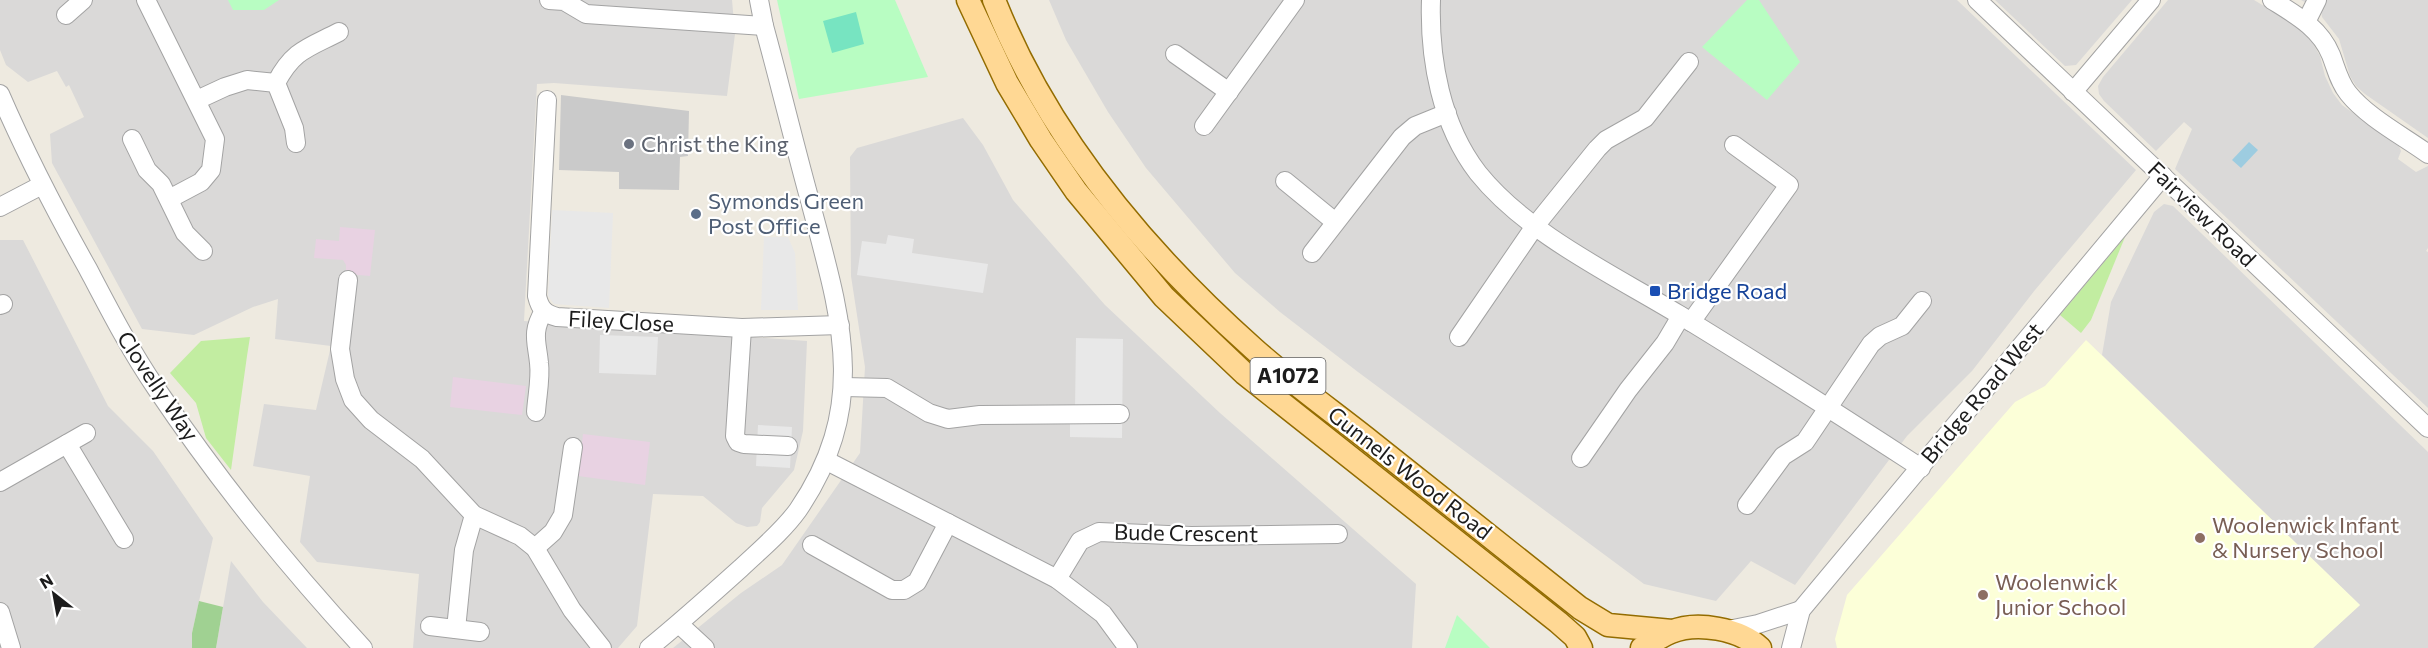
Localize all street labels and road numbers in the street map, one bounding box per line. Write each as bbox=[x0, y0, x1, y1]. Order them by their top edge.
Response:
street label: Fairview Road bbox=[2143, 155, 2262, 272]
street label: Filey Close bbox=[567, 304, 675, 337]
street label: Bridge Road West bbox=[1915, 317, 2049, 469]
street label: Clovelly Way bbox=[112, 326, 205, 446]
road number: A1072 bbox=[1250, 358, 1326, 394]
street label: Gunnels Wood Road bbox=[1323, 400, 1498, 545]
street label: Bude Crescent bbox=[1114, 518, 1258, 547]

